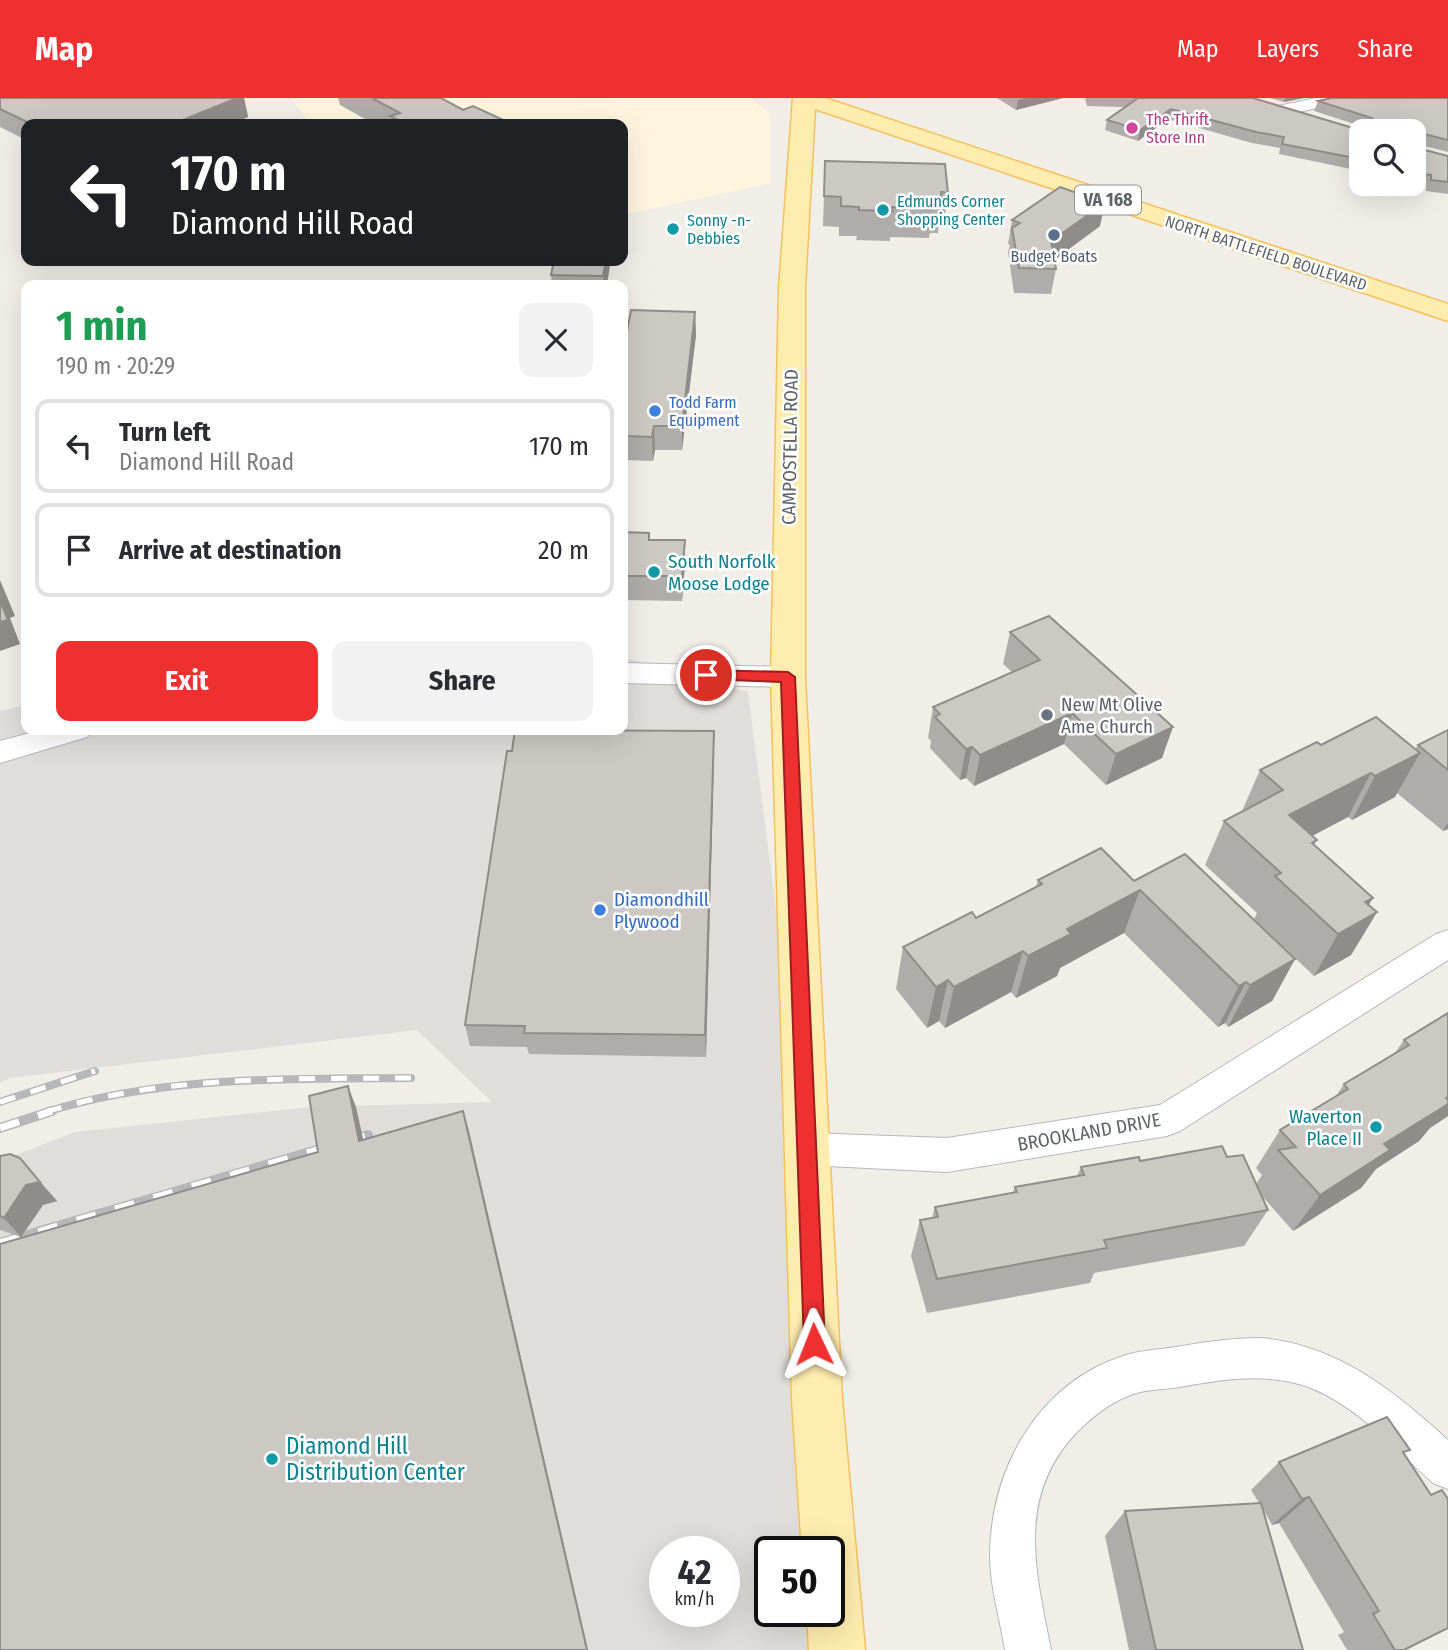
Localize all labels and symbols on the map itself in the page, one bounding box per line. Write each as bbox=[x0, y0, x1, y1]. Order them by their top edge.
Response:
place label: The Thrift Store Inn bbox=[1146, 110, 1210, 147]
marker: The Thrift Store Inn bbox=[1124, 120, 1140, 136]
road number: VA 168 bbox=[1075, 186, 1141, 214]
place label: Edmunds Corner Shopping Center bbox=[897, 192, 1006, 229]
marker: Edmunds Corner Shopping Center bbox=[875, 202, 891, 218]
place label: Sonny -n- Debbies bbox=[687, 211, 751, 248]
street label: NORTH BATTLEFIELD BOULEVARD bbox=[1163, 211, 1369, 295]
marker: Sonny -n- Debbies bbox=[665, 221, 681, 237]
marker: Budget Boats bbox=[1046, 227, 1062, 243]
place label: Budget Boats bbox=[1011, 247, 1098, 266]
street label: CAMPOSTELLA ROAD bbox=[777, 369, 803, 525]
place label: Todd Farm Equipment bbox=[669, 393, 740, 430]
marker: Todd Farm Equipment bbox=[647, 403, 663, 419]
place label: South Norfolk Moose Lodge bbox=[668, 550, 776, 595]
marker: South Norfolk Moose Lodge bbox=[646, 564, 662, 580]
pin bbox=[676, 645, 736, 705]
place label: New Mt Olive Ame Church bbox=[1061, 693, 1163, 738]
marker: New Mt Olive Ame Church bbox=[1039, 707, 1055, 723]
place label: Diamondhill Plywood bbox=[614, 888, 709, 933]
marker: Diamondhill Plywood bbox=[592, 902, 608, 918]
place label: Waverton Place II bbox=[1289, 1105, 1362, 1150]
street label: BROOKLAND DRIVE bbox=[1016, 1108, 1162, 1156]
marker: Waverton Place II bbox=[1368, 1119, 1384, 1135]
position arrow bbox=[777, 1307, 851, 1381]
place label: Diamond Hill Distribution Center bbox=[286, 1432, 465, 1486]
marker: Diamond Hill Distribution Center bbox=[264, 1451, 280, 1467]
speed limit sign: 50 bbox=[754, 1536, 845, 1627]

